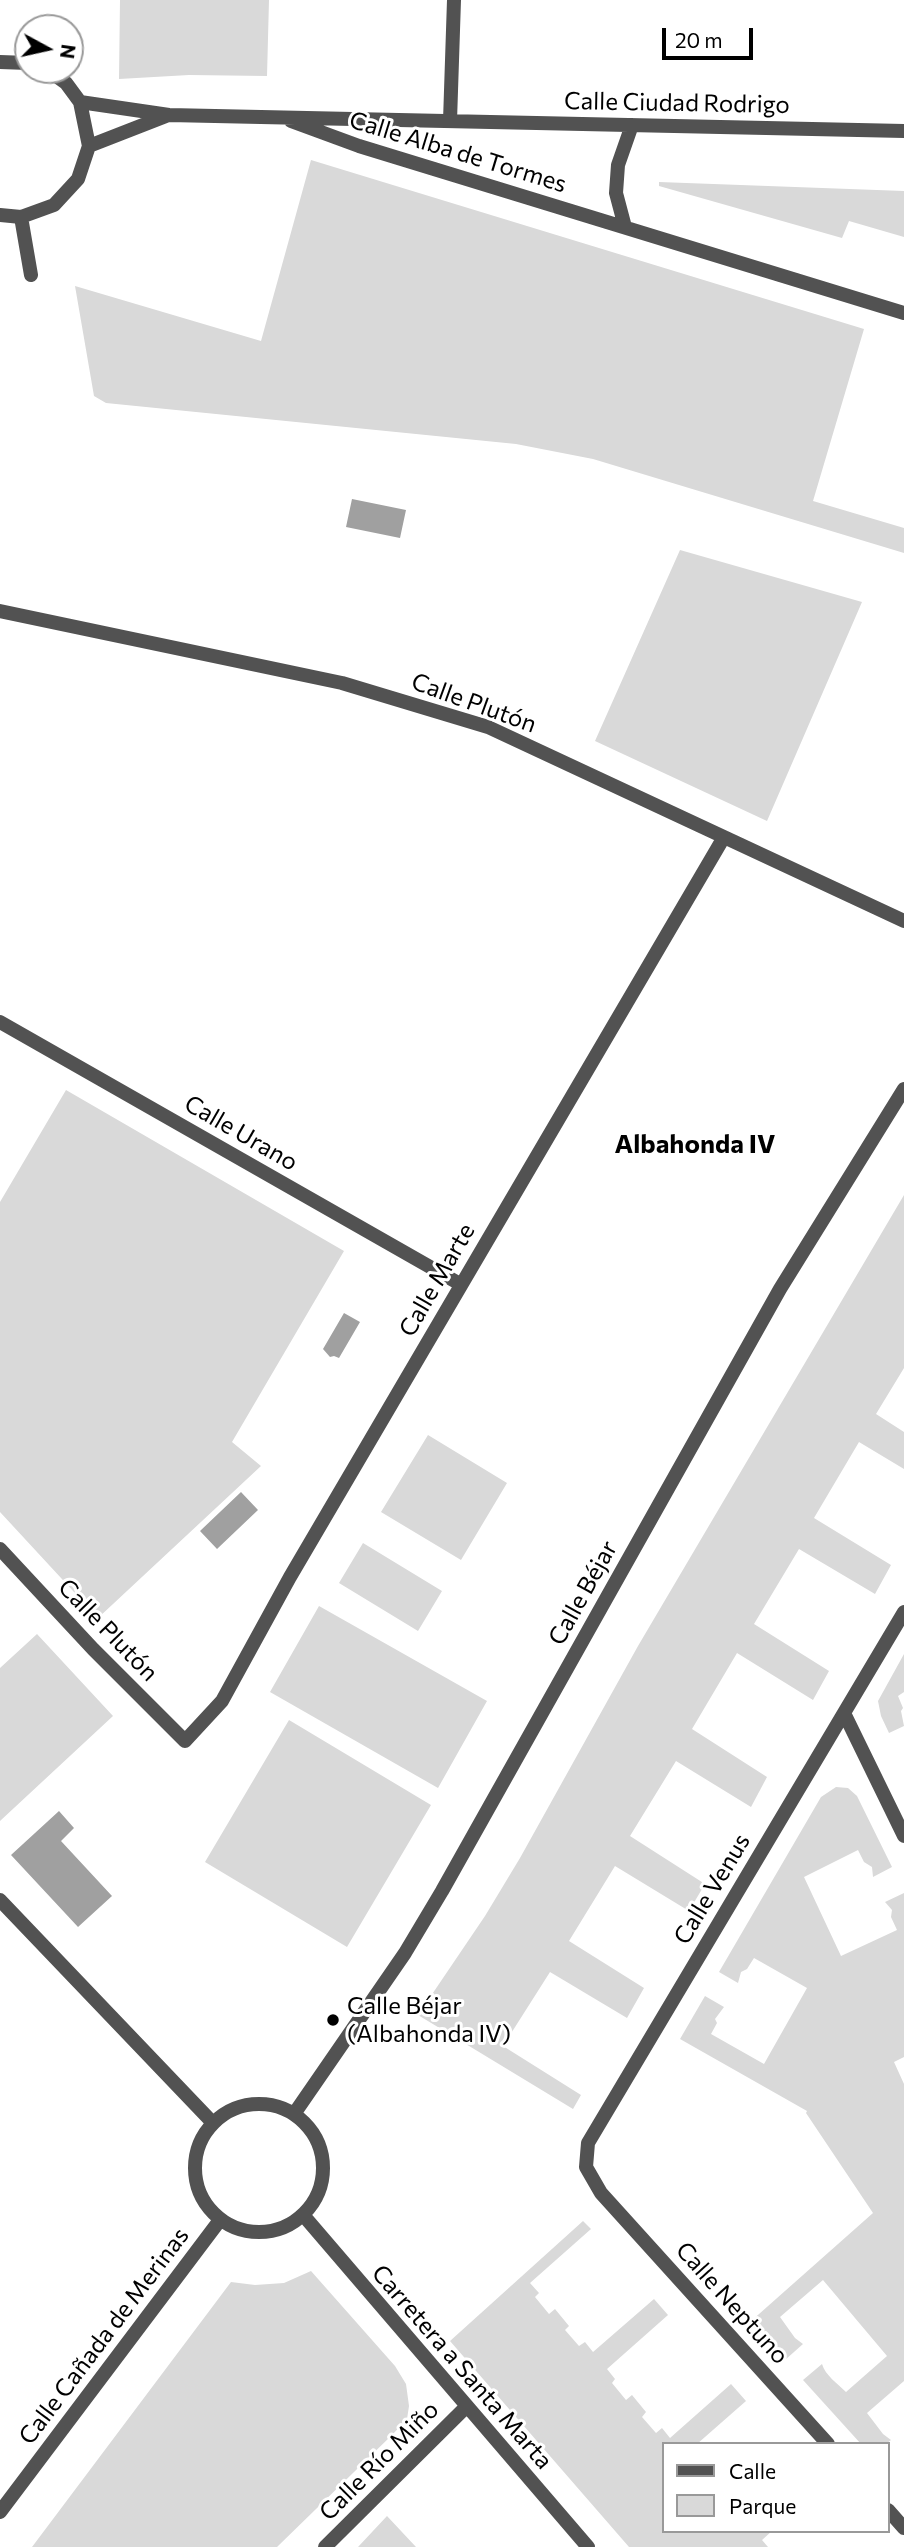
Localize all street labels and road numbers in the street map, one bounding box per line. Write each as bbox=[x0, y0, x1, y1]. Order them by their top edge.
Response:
street label: Calle Ciudad Rodrigo bbox=[564, 87, 790, 119]
street label: Calle Alba de Tormes bbox=[346, 105, 570, 199]
street label: Calle Plutón bbox=[408, 667, 540, 739]
street label: Calle Urano bbox=[179, 1089, 303, 1177]
street label: Calle Marte bbox=[393, 1218, 481, 1342]
street label: Calle Béjar bbox=[543, 1536, 623, 1650]
street label: Calle Plutón bbox=[52, 1573, 164, 1687]
street label: Calle Venus bbox=[668, 1828, 756, 1950]
street label: Calle Cañada de Merinas bbox=[13, 2222, 195, 2450]
street label: Calle Neptuno bbox=[670, 2236, 794, 2370]
street label: Carretera a Santa Marta bbox=[366, 2259, 558, 2475]
street label: Calle Río Miño bbox=[313, 2395, 445, 2527]

